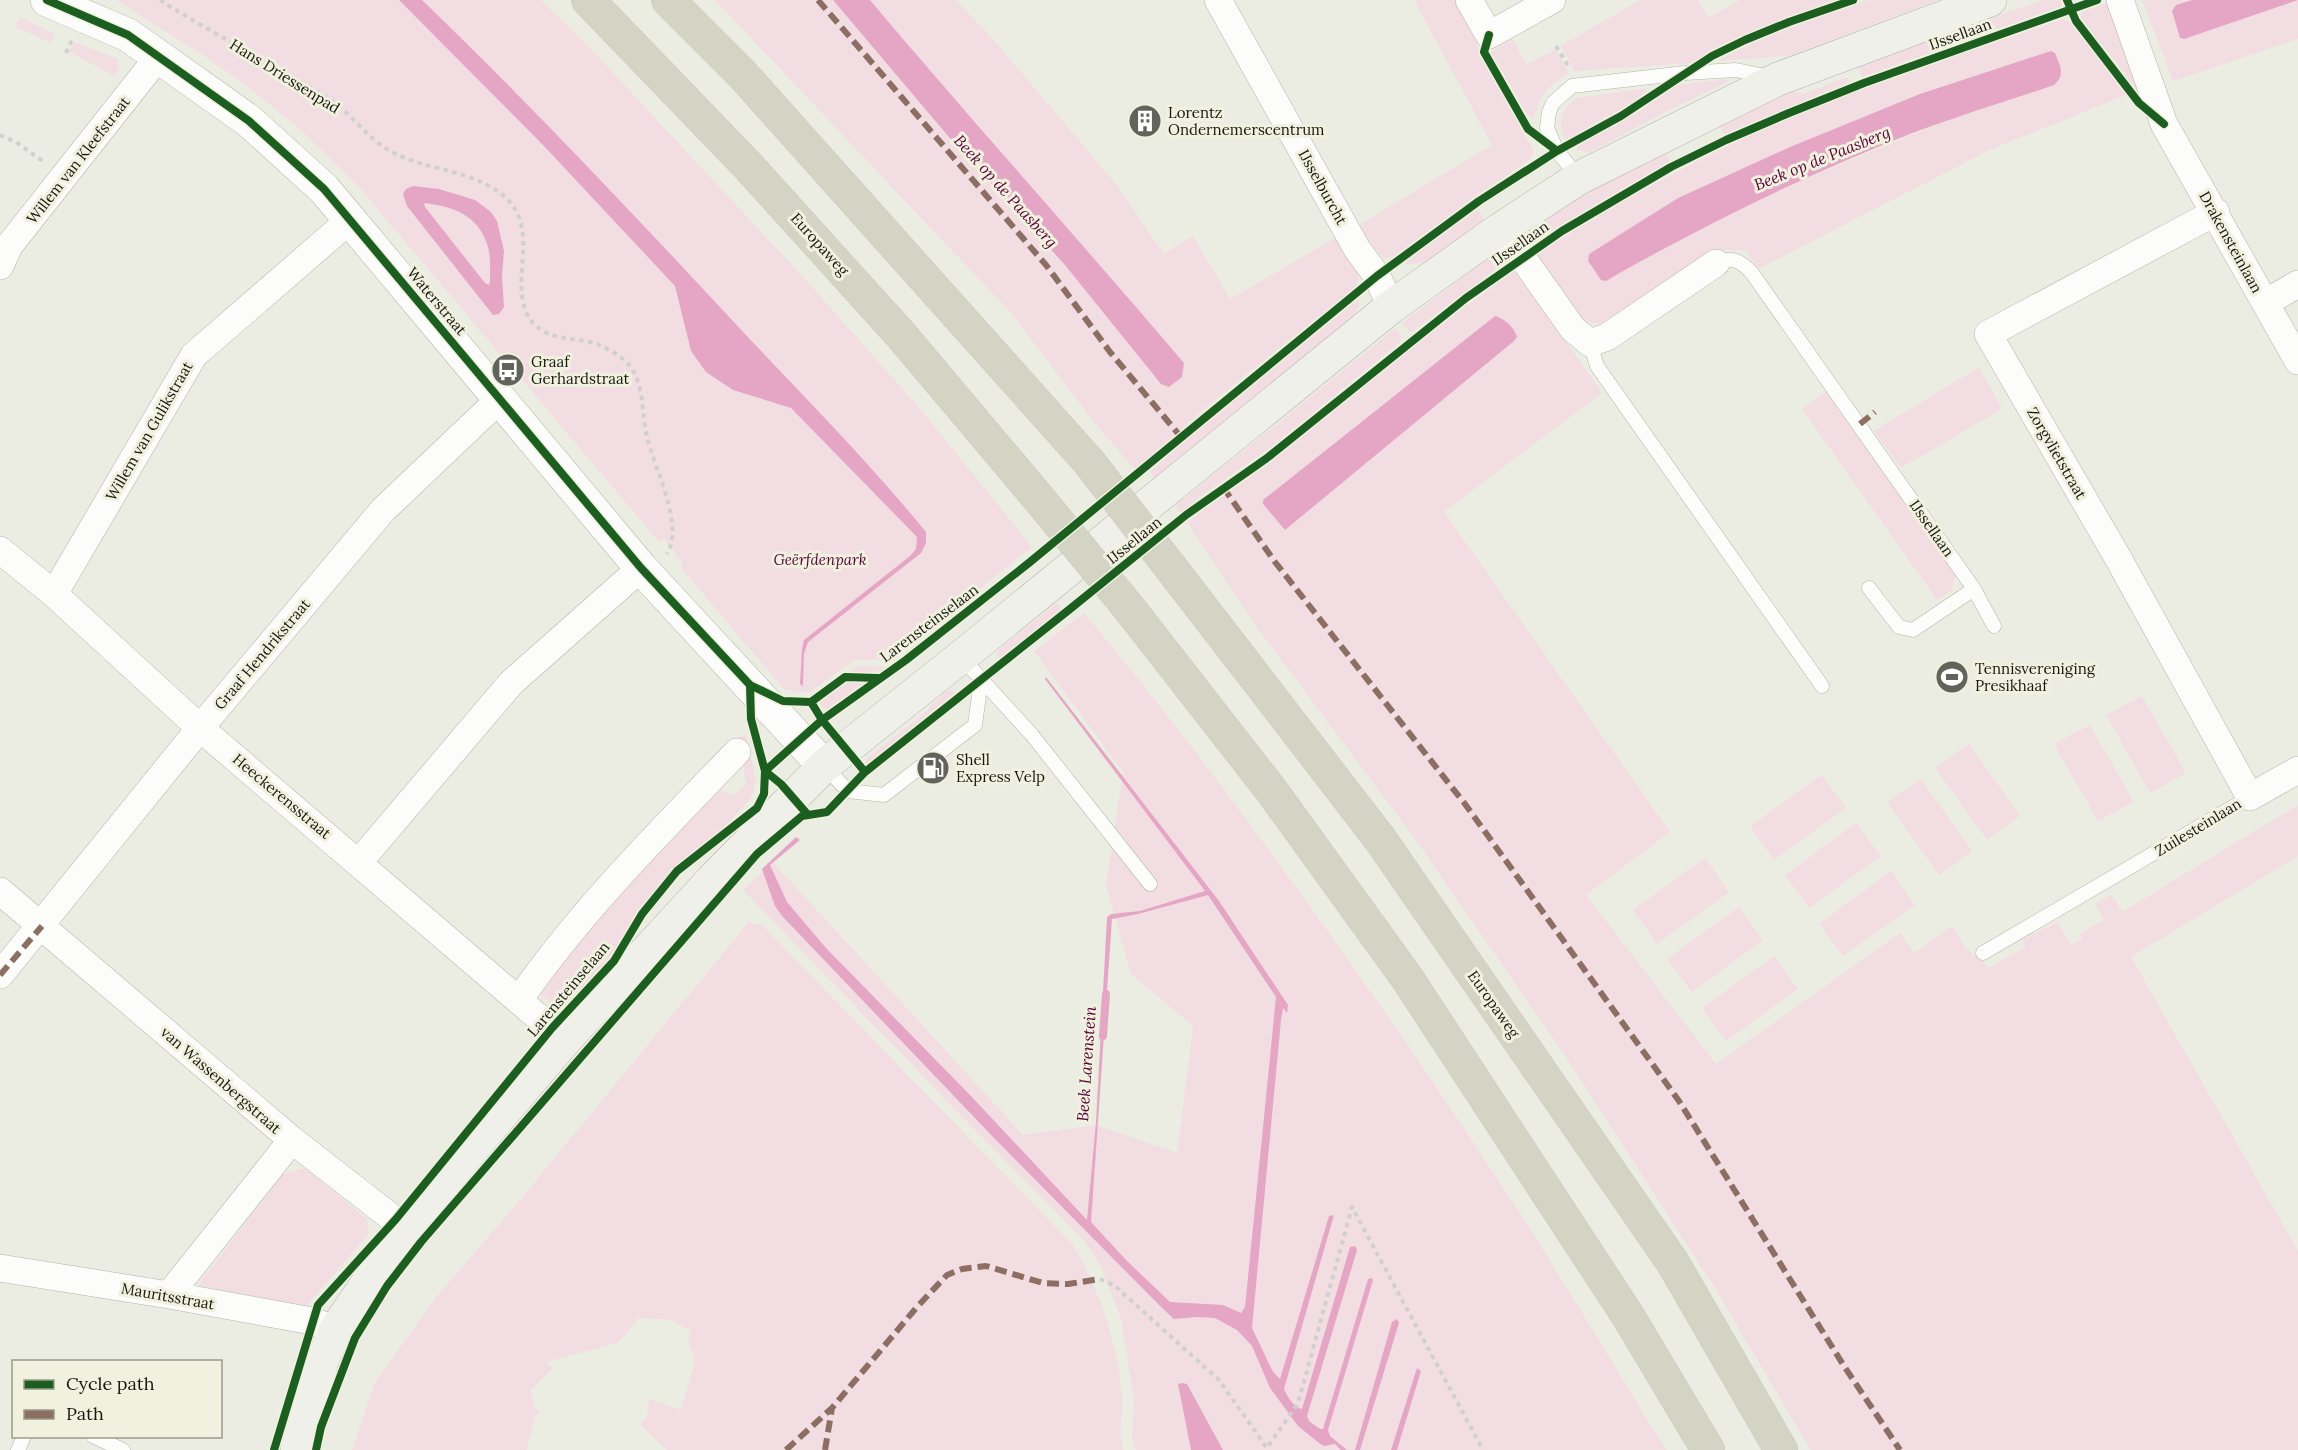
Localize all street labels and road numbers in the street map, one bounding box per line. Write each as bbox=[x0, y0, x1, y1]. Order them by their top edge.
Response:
street label: IJssellaan bbox=[1926, 14, 1994, 54]
street label: Hans Driessenpad bbox=[226, 35, 344, 117]
street label: Willem van Kleefstraat bbox=[22, 92, 134, 228]
street label: IJsselburcht bbox=[1295, 146, 1352, 228]
street label: Drakensteinlaan bbox=[2195, 188, 2267, 296]
street label: Europaweg bbox=[787, 209, 854, 280]
street label: IJssellaan bbox=[1488, 217, 1552, 269]
street label: Waterstraat bbox=[403, 263, 471, 339]
street label: Willem van Gulikstraat bbox=[101, 358, 197, 504]
street label: Zorgvlietstraat bbox=[2023, 404, 2091, 502]
street label: IJssellaan bbox=[1906, 496, 1958, 560]
street label: IJssellaan bbox=[1103, 512, 1165, 568]
street label: Larensteinselaan bbox=[876, 580, 982, 666]
street label: Graaf Hendrikstraat bbox=[210, 595, 314, 713]
street label: Heeckerensstraat bbox=[229, 749, 335, 843]
street label: Zuilesteinlaan bbox=[2151, 794, 2245, 860]
street label: Larensteinselaan bbox=[523, 938, 613, 1040]
street label: Europaweg bbox=[1464, 967, 1525, 1042]
street label: van Wassenbergstraat bbox=[157, 1023, 285, 1138]
street label: Mauritsstraat bbox=[120, 1278, 216, 1314]

